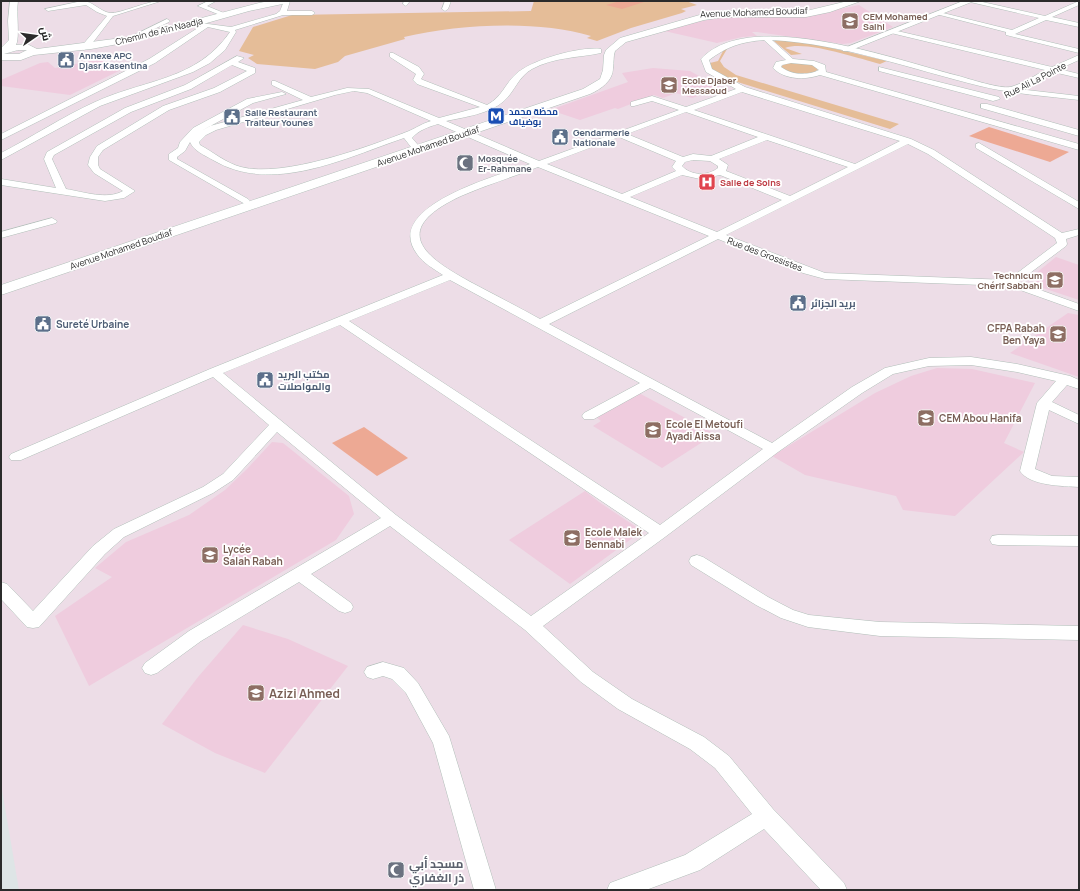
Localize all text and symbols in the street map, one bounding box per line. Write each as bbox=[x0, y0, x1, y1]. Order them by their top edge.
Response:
street label: Avenue Mohamed Boudiaf bbox=[700, 4, 809, 20]
place label: CEM Mohamed Salhi bbox=[863, 10, 927, 33]
school or university icon: CEM Mohamed Salhi bbox=[840, 11, 860, 31]
street label: Chemin de Aïn Naadja bbox=[114, 14, 204, 48]
north arrow bbox=[16, 16, 56, 56]
text: ش bbox=[37, 25, 55, 42]
place label: Annexe APC Djasr Kasentina bbox=[79, 49, 147, 72]
public building icon: Annexe APC Djasr Kasentina bbox=[56, 50, 76, 70]
street label: Rue Ali La Pointe bbox=[1002, 59, 1068, 101]
place label: Ecole Djaber Messaoud bbox=[682, 74, 737, 97]
school or university icon: Ecole Djaber Messaoud bbox=[659, 75, 679, 95]
place label: محطّة محمد بوضياف bbox=[509, 105, 558, 128]
place label: Salle Restaurant Traiteur Younes bbox=[245, 106, 318, 129]
metro station icon: محطّة محمد بوضياف bbox=[486, 106, 506, 126]
public building icon: Salle Restaurant Traiteur Younes bbox=[222, 107, 242, 127]
street label: Avenue Mohamed Boudiaf bbox=[375, 122, 482, 170]
place label: Gendarmerie Nationale bbox=[573, 126, 630, 149]
public building icon: Gendarmerie Nationale bbox=[550, 127, 570, 147]
place label: Mosquée Er-Rahmane bbox=[478, 152, 532, 175]
mosque icon: Mosquée Er-Rahmane bbox=[455, 153, 475, 173]
hospital icon: Salle de Soins bbox=[697, 172, 717, 192]
place label: Salle de Soins bbox=[720, 176, 781, 189]
street label: Avenue Mohamed Boudiaf bbox=[68, 225, 175, 273]
street label: Rue des Grossistes bbox=[725, 234, 805, 274]
place label: Technicum Chérif Sabbahi bbox=[977, 269, 1042, 292]
school or university icon: Technicum Chérif Sabbahi bbox=[1045, 270, 1065, 290]
public building icon: بريد الجزائر bbox=[788, 293, 808, 313]
place label: بريد الجزائر bbox=[810, 296, 856, 310]
public building icon: Sureté Urbaine bbox=[33, 314, 53, 334]
place label: Sureté Urbaine bbox=[56, 317, 129, 331]
place label: CFPA Rabah Ben Yaya bbox=[987, 321, 1045, 347]
school or university icon: CFPA Rabah Ben Yaya bbox=[1048, 324, 1068, 344]
place label: مكتب البريد والمواصلات bbox=[278, 367, 331, 393]
public building icon: مكتب البريد والمواصلات bbox=[255, 370, 275, 390]
school or university icon: CEM Abou Hanifa bbox=[916, 408, 936, 428]
place label: CEM Abou Hanifa bbox=[939, 411, 1022, 425]
place label: Ecole El Metoufi Ayadi Aissa bbox=[666, 417, 743, 443]
school or university icon: Ecole El Metoufi Ayadi Aissa bbox=[643, 420, 663, 440]
place label: Ecole Malek Bennabi bbox=[585, 525, 643, 551]
school or university icon: Ecole Malek Bennabi bbox=[562, 528, 582, 548]
place label: Lycée Salah Rabah bbox=[223, 542, 283, 568]
school or university icon: Lycée Salah Rabah bbox=[200, 545, 220, 565]
school or university icon: Azizi Ahmed bbox=[246, 683, 266, 703]
place label: Azizi Ahmed bbox=[269, 685, 340, 702]
place label: مسجد أبي ذر الغفاري bbox=[409, 855, 464, 888]
mosque icon: مسجد أبي ذر الغفاري bbox=[386, 860, 406, 880]

